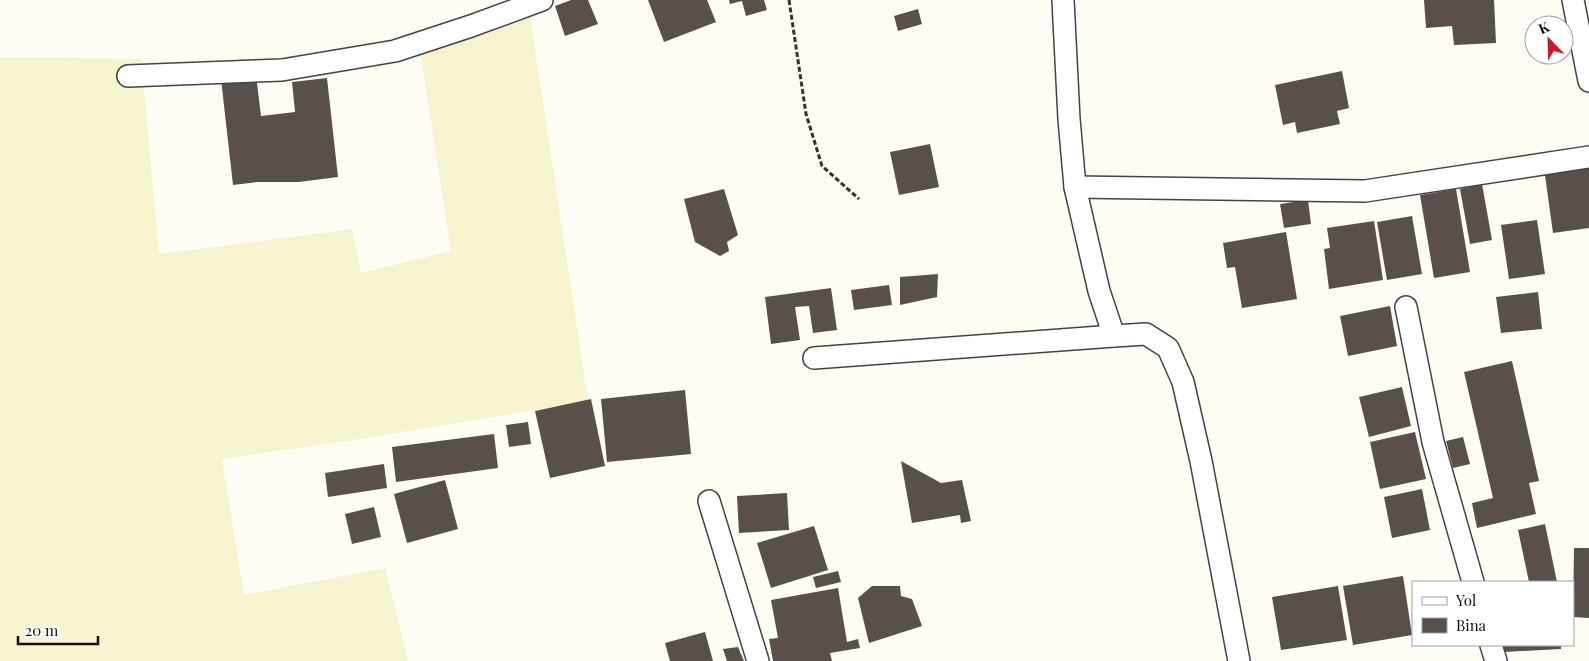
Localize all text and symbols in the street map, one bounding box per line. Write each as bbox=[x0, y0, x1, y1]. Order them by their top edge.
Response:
north arrow bbox=[1524, 15, 1574, 65]
text: K bbox=[1535, 16, 1553, 38]
legend bbox=[1412, 581, 1574, 646]
text: Yol bbox=[1455, 590, 1476, 610]
scale bar bbox=[18, 614, 98, 646]
text: Bina bbox=[1456, 615, 1487, 635]
text: 20 m bbox=[25, 620, 59, 640]

